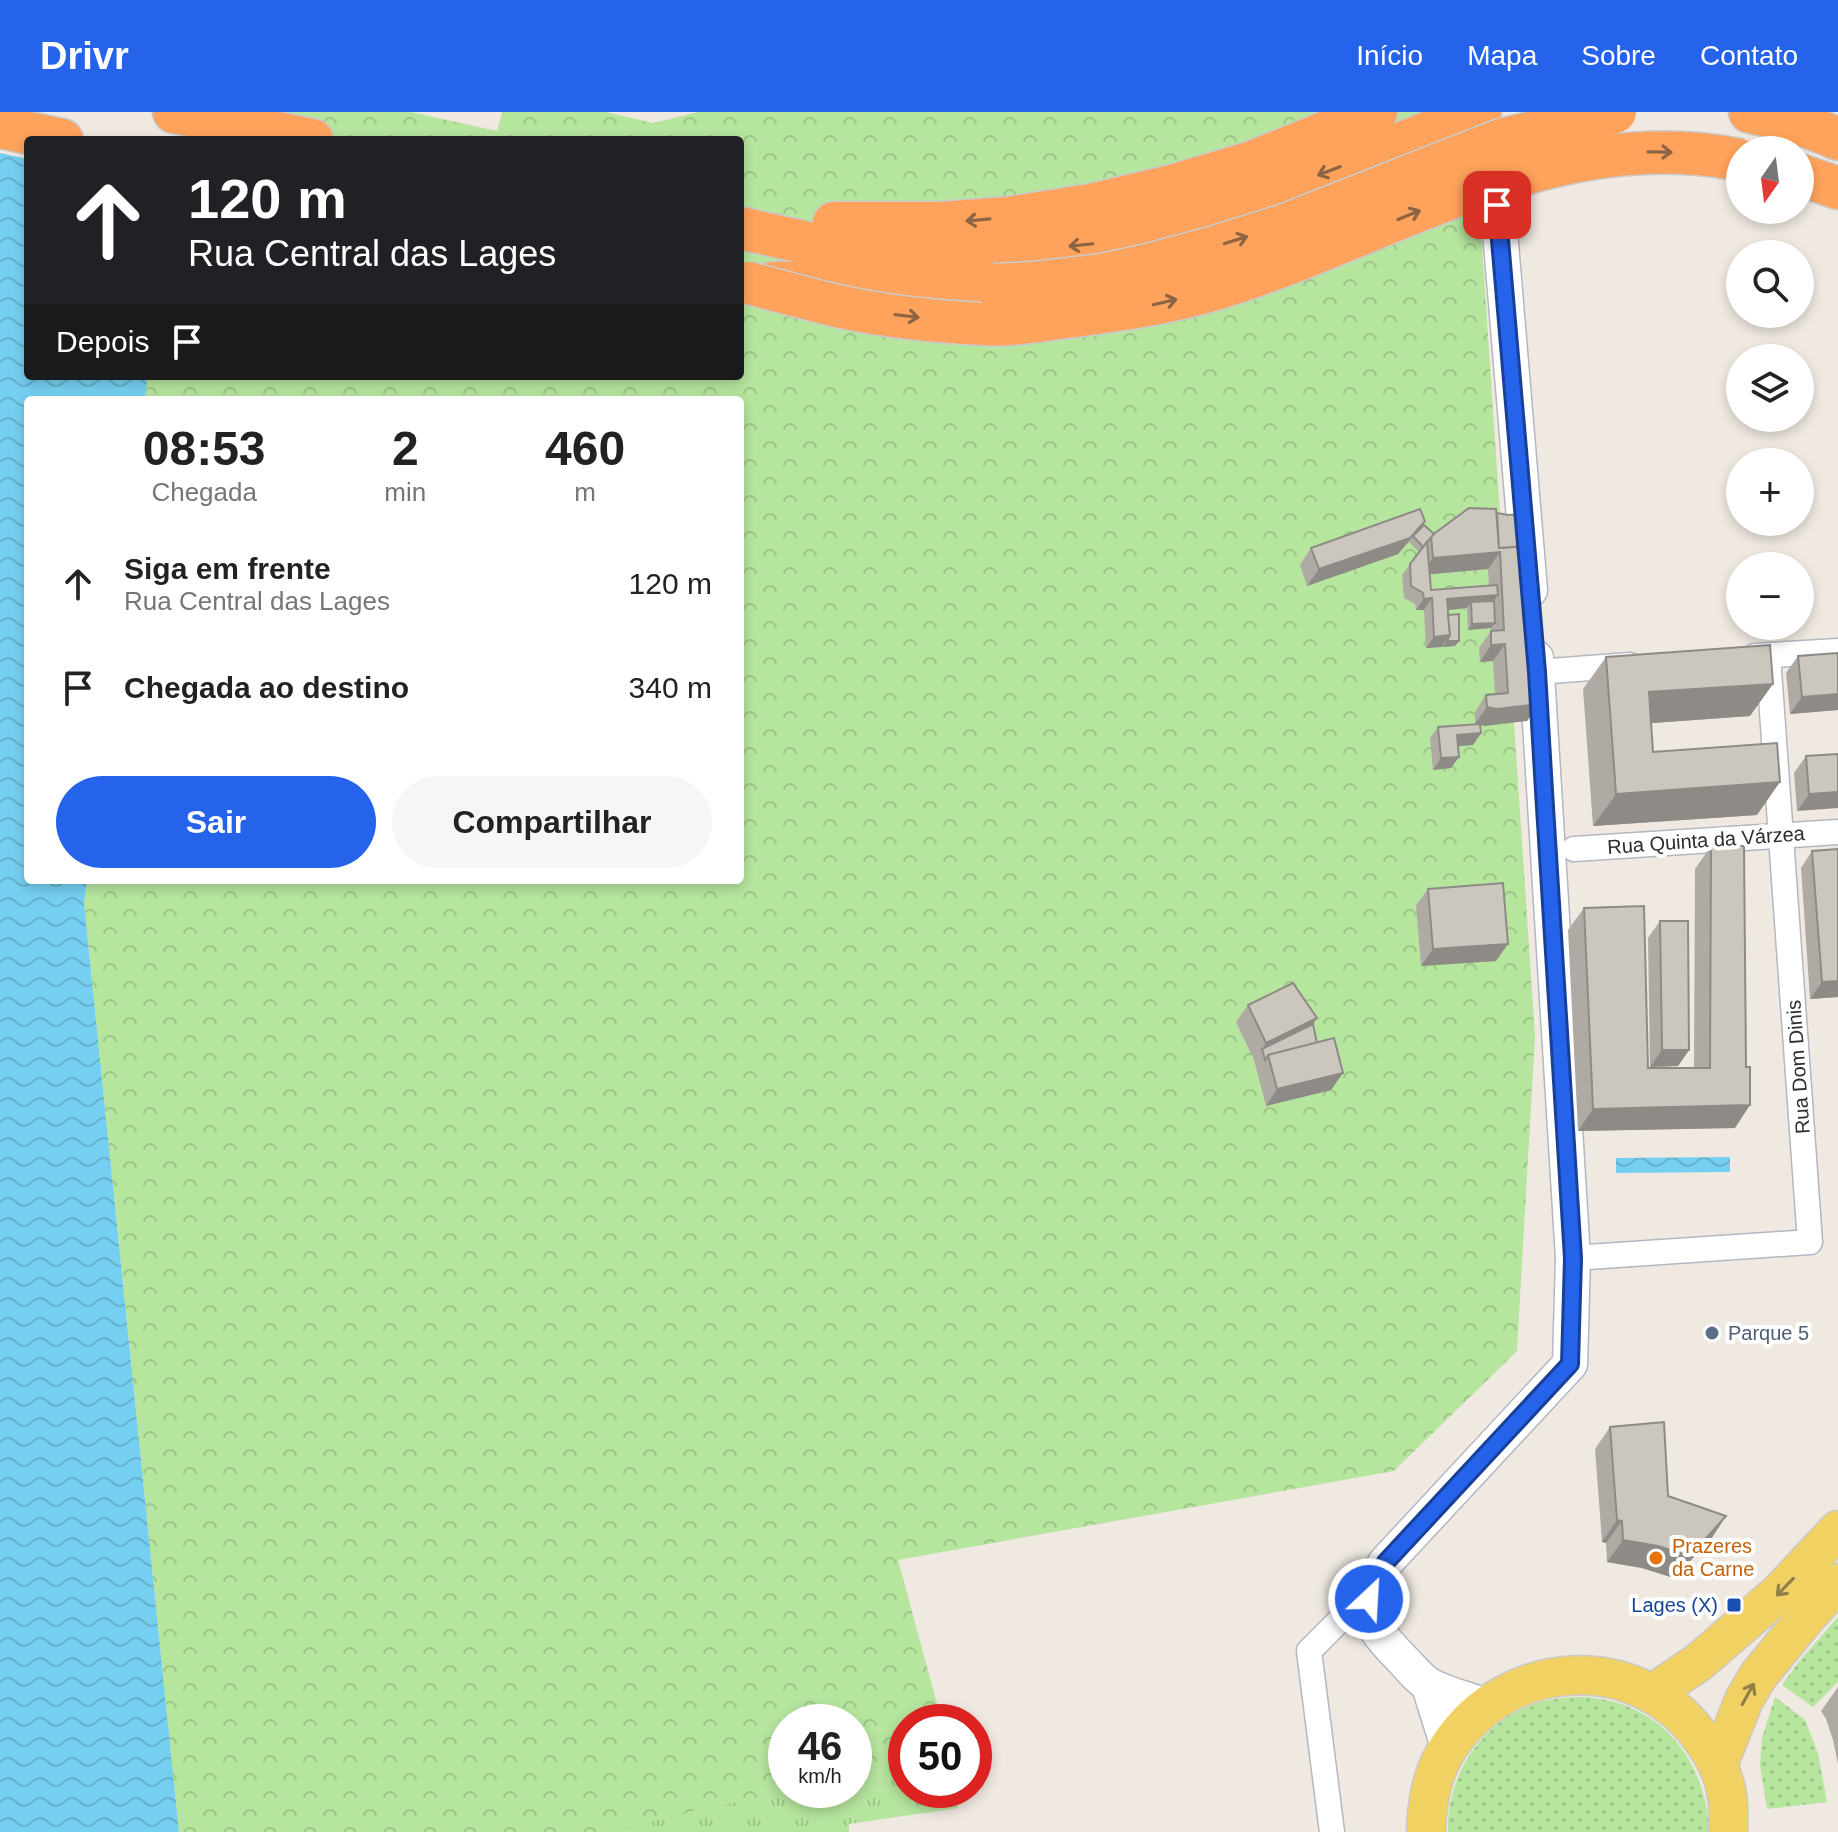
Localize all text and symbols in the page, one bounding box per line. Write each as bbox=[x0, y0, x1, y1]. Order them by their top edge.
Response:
text: Drivr bbox=[40, 35, 129, 77]
text: Início bbox=[1356, 40, 1423, 71]
text: Mapa bbox=[1467, 40, 1537, 71]
text: Sobre bbox=[1581, 40, 1656, 71]
text: Contato bbox=[1700, 40, 1798, 71]
north arrow bbox=[1726, 136, 1814, 224]
map controls bbox=[1726, 136, 1814, 640]
one-way arrow bbox=[1646, 144, 1673, 160]
one-way arrow bbox=[1317, 165, 1342, 179]
text: 120 m bbox=[188, 167, 347, 230]
icon: ahead bbox=[56, 168, 160, 272]
pin bbox=[1463, 171, 1531, 239]
icon: arrive bbox=[1475, 183, 1519, 227]
one-way arrow bbox=[1396, 207, 1421, 221]
one-way arrow bbox=[965, 213, 992, 228]
one-way arrow bbox=[1223, 232, 1248, 247]
text: Rua Central das Lages bbox=[188, 233, 556, 274]
one-way arrow bbox=[1068, 238, 1095, 253]
button: search bbox=[1726, 240, 1814, 328]
one-way arrow bbox=[1151, 293, 1177, 308]
one-way arrow bbox=[893, 309, 920, 324]
icon: arrive bbox=[165, 320, 209, 364]
text: Depois bbox=[56, 325, 149, 358]
button: layers bbox=[1726, 344, 1814, 432]
text: 08:53 bbox=[143, 422, 266, 475]
text: 2 bbox=[392, 422, 419, 475]
text: 460 bbox=[545, 422, 625, 475]
button: + bbox=[1726, 448, 1814, 536]
text: Chegada bbox=[151, 477, 257, 507]
text: min bbox=[384, 477, 426, 507]
text: m bbox=[574, 477, 596, 507]
text: Siga em frente bbox=[124, 552, 331, 585]
button: − bbox=[1726, 552, 1814, 640]
icon: ahead bbox=[56, 562, 100, 606]
text: 120 m bbox=[629, 567, 712, 600]
text: Rua Central das Lages bbox=[124, 586, 390, 616]
icon: arrive bbox=[56, 666, 100, 710]
text: Chegada ao destino bbox=[124, 671, 409, 704]
text: 340 m bbox=[629, 671, 712, 704]
button: Sair bbox=[56, 776, 376, 868]
button: Compartilhar bbox=[392, 776, 712, 868]
street label: Rua Quinta da Várzea bbox=[1607, 822, 1806, 858]
street label: Rua Dom Dinis bbox=[1782, 999, 1814, 1135]
place label: Parque 5 bbox=[1728, 1322, 1809, 1344]
marker: Parque 5 bbox=[1703, 1324, 1721, 1342]
place label: Prazeres da Carne bbox=[1672, 1535, 1754, 1580]
marker: Prazeres da Carne bbox=[1647, 1549, 1665, 1567]
position arrow bbox=[1327, 1557, 1411, 1641]
one-way arrow bbox=[1775, 1577, 1794, 1597]
place label: Lages (X) bbox=[1631, 1594, 1718, 1616]
marker: Lages (X) bbox=[1725, 1596, 1743, 1614]
one-way arrow bbox=[1740, 1683, 1756, 1706]
speed limit sign: 50 bbox=[888, 1704, 992, 1808]
text: 46 bbox=[798, 1724, 842, 1768]
text: km/h bbox=[798, 1765, 842, 1787]

